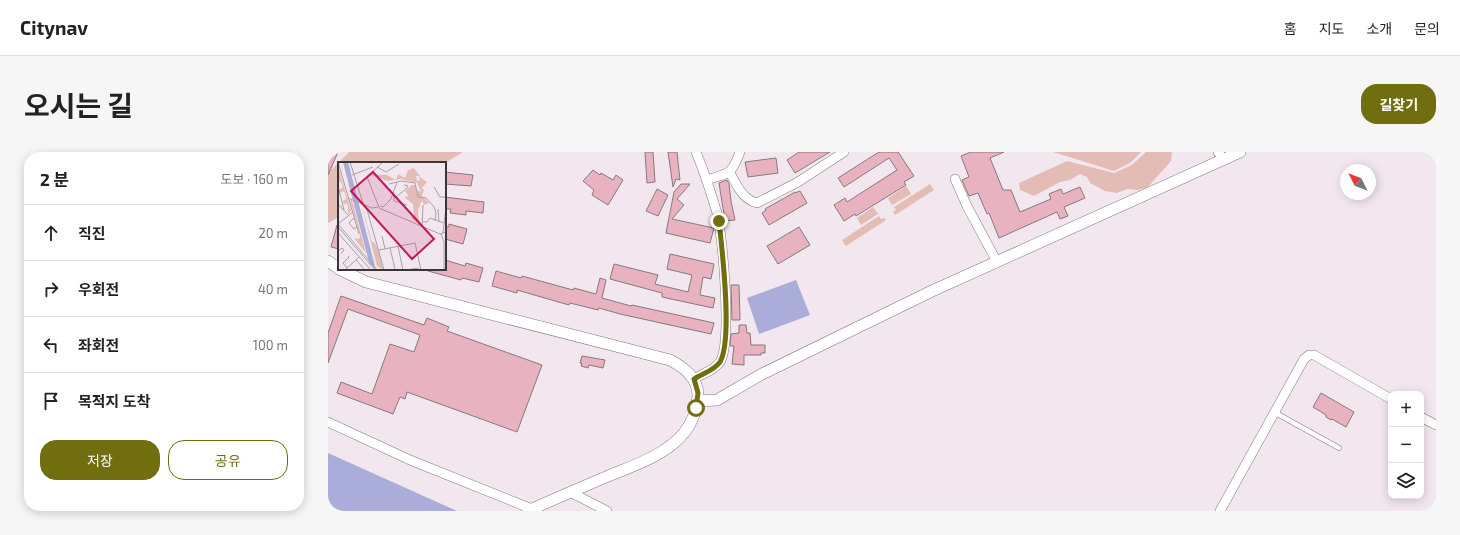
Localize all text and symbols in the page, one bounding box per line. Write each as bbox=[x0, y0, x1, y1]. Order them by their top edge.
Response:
text: Citynav bbox=[20, 16, 88, 39]
text: 홈 bbox=[1284, 20, 1297, 37]
text: 지도 bbox=[1319, 20, 1344, 37]
text: 소개 bbox=[1366, 20, 1392, 37]
text: 문의 bbox=[1414, 20, 1440, 37]
button: 길찾기 bbox=[1361, 84, 1436, 124]
text: 오시는 길 bbox=[24, 88, 133, 122]
inset map bbox=[338, 162, 446, 270]
north arrow bbox=[1340, 164, 1376, 200]
text: 2 분 bbox=[40, 169, 69, 189]
text: 도보 · 160 m bbox=[220, 171, 288, 187]
route end bbox=[710, 212, 728, 230]
icon: ahead bbox=[40, 222, 62, 244]
text: 직진 bbox=[78, 224, 106, 242]
text: 20 m bbox=[259, 225, 288, 241]
icon: right bbox=[40, 278, 62, 300]
text: 우회전 bbox=[78, 280, 119, 298]
text: 40 m bbox=[258, 281, 288, 297]
icon: left bbox=[40, 334, 62, 356]
text: 좌회전 bbox=[78, 336, 119, 354]
text: 100 m bbox=[253, 337, 288, 353]
icon: arrive bbox=[40, 390, 62, 412]
map controls bbox=[1388, 391, 1424, 499]
button: + bbox=[1388, 391, 1424, 427]
text: 목적지 도착 bbox=[78, 392, 150, 410]
route start bbox=[687, 399, 705, 417]
button: − bbox=[1388, 427, 1424, 463]
button: 저장 bbox=[40, 440, 160, 480]
button: 공유 bbox=[168, 440, 288, 480]
button: layers bbox=[1388, 463, 1424, 499]

